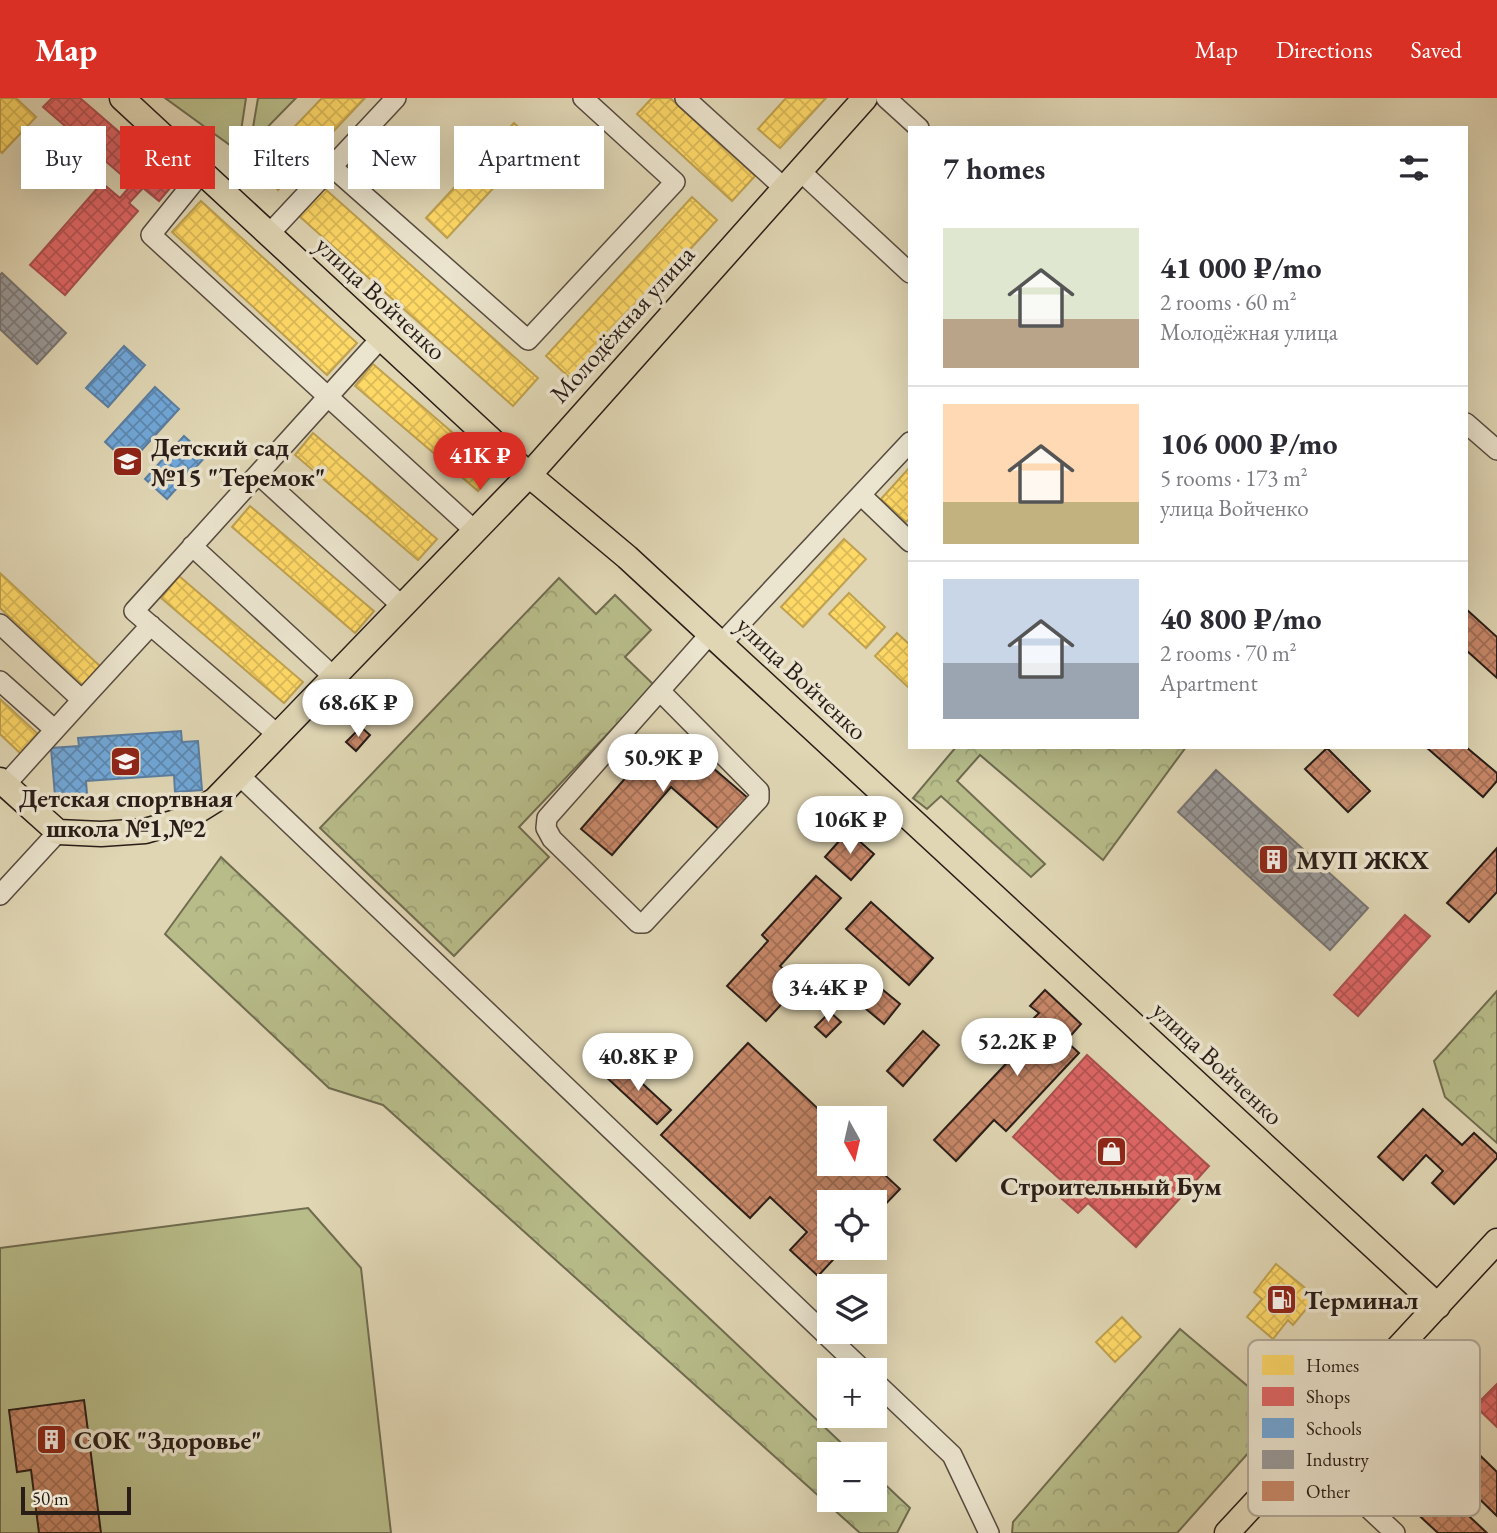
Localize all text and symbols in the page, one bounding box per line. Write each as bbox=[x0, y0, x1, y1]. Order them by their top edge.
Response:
text: Map bbox=[35, 28, 97, 71]
text: Map bbox=[1195, 34, 1238, 65]
text: Directions bbox=[1276, 34, 1373, 65]
text: Saved bbox=[1411, 34, 1462, 65]
chip: Buy bbox=[21, 126, 106, 189]
chip: Rent bbox=[120, 126, 215, 189]
chip: Filters bbox=[229, 126, 334, 189]
chip: New bbox=[348, 126, 440, 189]
chip: Apartment bbox=[454, 126, 604, 189]
text: 7 homes bbox=[943, 149, 1045, 188]
icon: filters bbox=[1395, 149, 1433, 187]
street label: улица Войченко bbox=[308, 228, 454, 368]
street label: Молодёжная улица bbox=[542, 237, 702, 410]
text: 41 000 ₽/mo bbox=[1160, 248, 1322, 287]
icon: home bbox=[999, 256, 1083, 340]
text: 2 rooms · 60 m² bbox=[1160, 287, 1297, 317]
text: Молодёжная улица bbox=[1160, 317, 1338, 347]
text: 106 000 ₽/mo bbox=[1160, 424, 1338, 463]
place label: Детский сад №15 "Теремок" bbox=[151, 430, 325, 494]
pin: 41K ₽ bbox=[431, 432, 529, 492]
icon: home bbox=[999, 432, 1083, 516]
text: 41K ₽ bbox=[449, 440, 511, 470]
school or university icon: Детский сад №15 "Теремок" bbox=[111, 445, 145, 479]
text: 5 rooms · 173 m² bbox=[1160, 463, 1308, 493]
text: улица Войченко bbox=[1160, 493, 1309, 523]
text: 40 800 ₽/mo bbox=[1160, 599, 1322, 638]
icon: home bbox=[999, 607, 1083, 691]
street label: улица Войченко bbox=[729, 608, 875, 748]
text: 2 rooms · 70 m² bbox=[1160, 638, 1297, 668]
text: Apartment bbox=[1160, 668, 1258, 698]
pin: 68.6K ₽ bbox=[293, 680, 423, 739]
text: 68.6K ₽ bbox=[318, 687, 398, 717]
pin: 50.9K ₽ bbox=[598, 734, 728, 794]
text: 50.9K ₽ bbox=[623, 742, 703, 772]
school or university icon: Детская спортвная школа №1,№2 bbox=[109, 745, 143, 779]
place label: Детская спортвная школа №1,№2 bbox=[19, 781, 233, 845]
pin: 106K ₽ bbox=[793, 796, 907, 856]
text: 106K ₽ bbox=[813, 804, 887, 834]
building icon: МУП ЖКХ bbox=[1256, 843, 1290, 877]
place label: МУП ЖКХ bbox=[1296, 843, 1429, 877]
pin: 34.4K ₽ bbox=[763, 964, 893, 1024]
text: 34.4K ₽ bbox=[788, 972, 868, 1002]
street label: улица Войченко bbox=[1145, 993, 1291, 1133]
pin: 52.2K ₽ bbox=[952, 1018, 1082, 1078]
text: 52.2K ₽ bbox=[977, 1026, 1057, 1056]
pin: 40.8K ₽ bbox=[573, 1034, 703, 1093]
text: 40.8K ₽ bbox=[598, 1041, 678, 1071]
north arrow bbox=[817, 1106, 887, 1176]
map controls bbox=[817, 1106, 887, 1512]
shop icon: Строительный Бум bbox=[1094, 1134, 1128, 1168]
place label: Строительный Бум bbox=[1000, 1169, 1222, 1203]
button: locate bbox=[817, 1190, 887, 1260]
button: layers bbox=[817, 1274, 887, 1344]
fuel station icon: Терминал bbox=[1264, 1283, 1298, 1317]
place label: Терминал bbox=[1304, 1283, 1418, 1317]
legend bbox=[1248, 1340, 1480, 1516]
text: Homes bbox=[1306, 1353, 1359, 1378]
button: + bbox=[817, 1358, 887, 1428]
text: Shops bbox=[1306, 1384, 1350, 1409]
text: Schools bbox=[1306, 1416, 1362, 1441]
building icon: СОК "Здоровье" bbox=[34, 1423, 68, 1457]
place label: СОК "Здоровье" bbox=[74, 1423, 262, 1457]
button: − bbox=[817, 1442, 887, 1512]
text: Industry bbox=[1306, 1447, 1370, 1472]
text: Other bbox=[1306, 1479, 1351, 1504]
scale bar bbox=[21, 1484, 131, 1516]
text: 50 m bbox=[32, 1486, 69, 1511]

